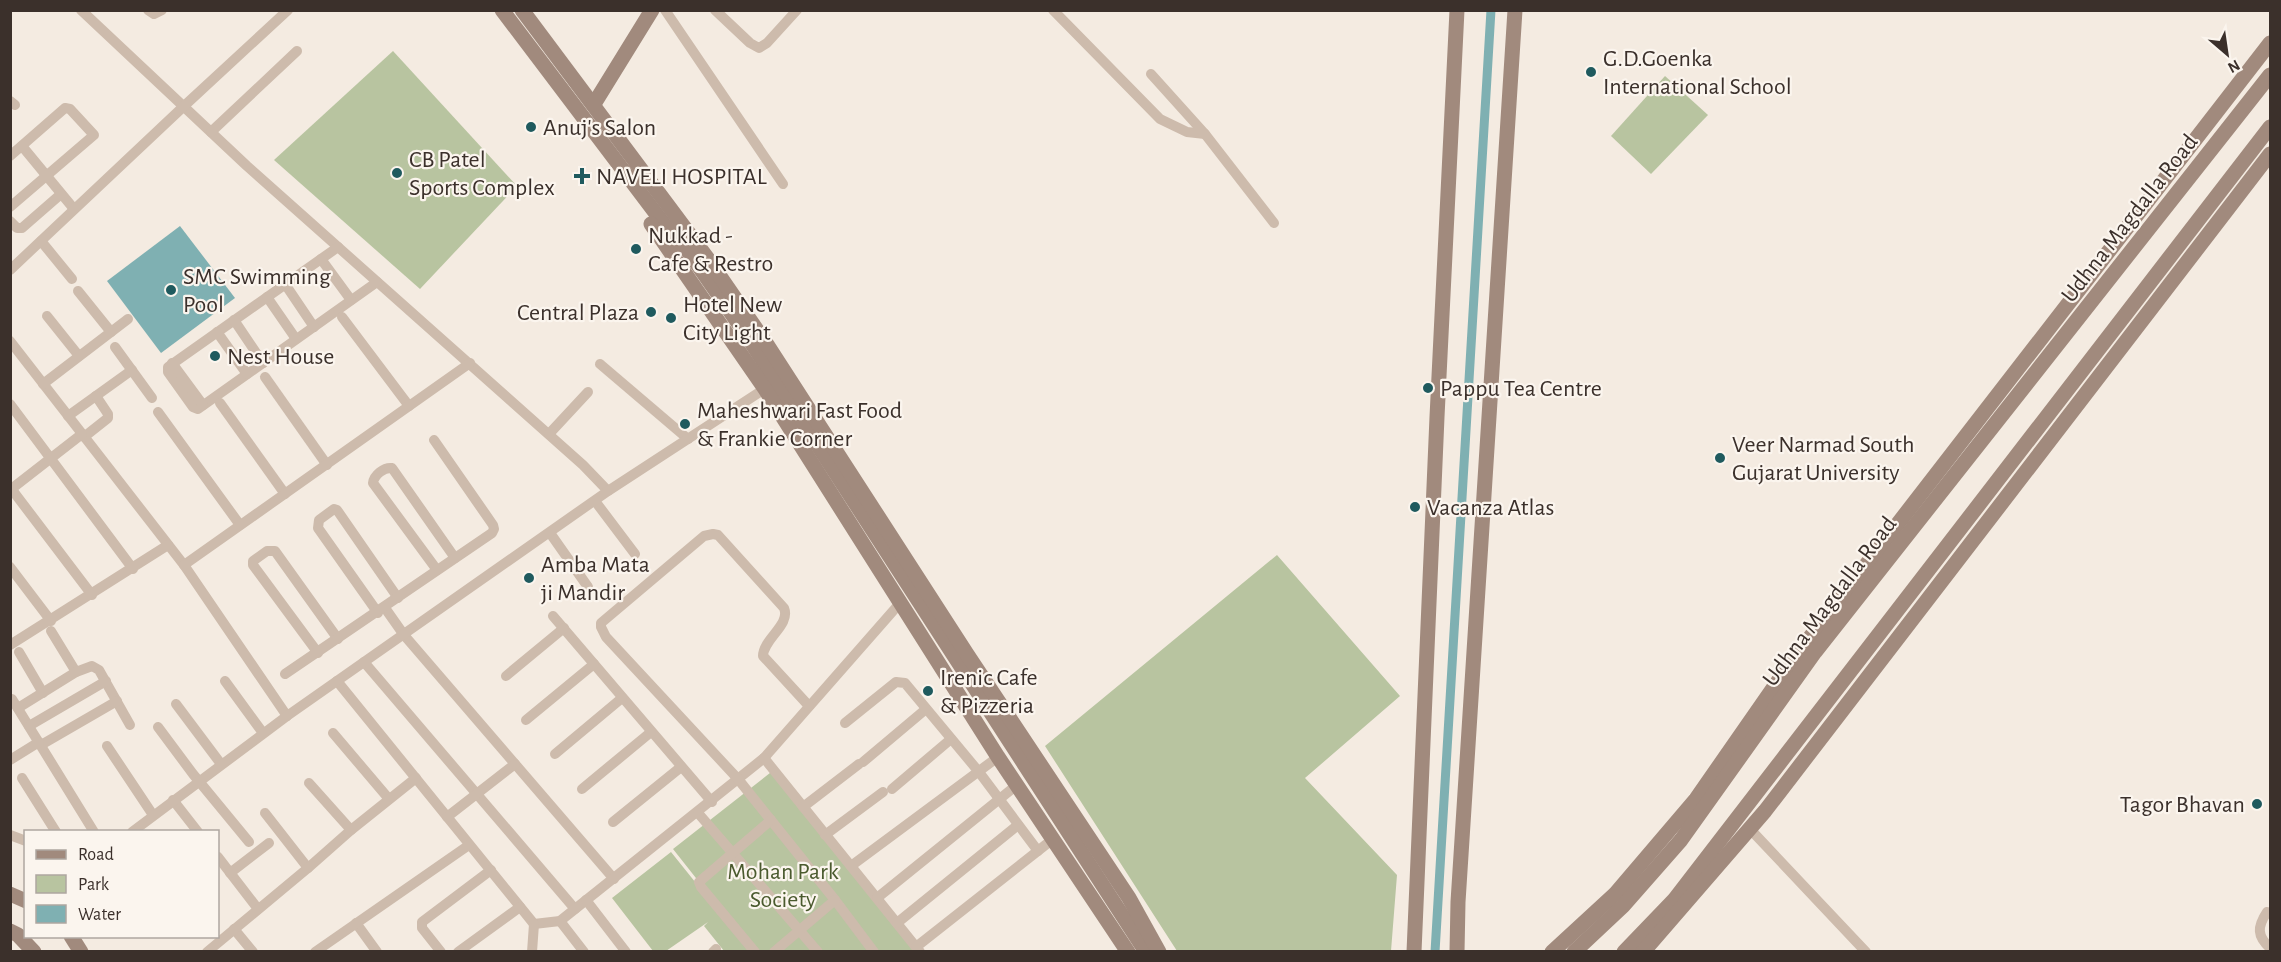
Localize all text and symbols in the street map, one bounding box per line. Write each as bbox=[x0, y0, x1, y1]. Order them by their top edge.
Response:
north arrow bbox=[2197, 24, 2257, 84]
place label: G.D.Goenka International School bbox=[1603, 47, 1792, 99]
text: N bbox=[2225, 57, 2243, 76]
marker: G.D.Goenka International School bbox=[1584, 65, 1598, 79]
place label: Anuj's Salon bbox=[543, 116, 656, 140]
marker: Anuj's Salon bbox=[524, 120, 538, 134]
street label: Udhna Magdalla Road bbox=[2057, 130, 2203, 307]
place label: CB Patel Sports Complex bbox=[409, 148, 555, 200]
place label: NAVELI HOSPITAL bbox=[596, 165, 767, 189]
marker: CB Patel Sports Complex bbox=[390, 166, 404, 180]
marker: NAVELI HOSPITAL bbox=[573, 167, 591, 185]
place label: Nukkad - Cafe & Restro bbox=[648, 224, 773, 276]
marker: Nukkad - Cafe & Restro bbox=[629, 242, 643, 256]
place label: SMC Swimming Pool bbox=[183, 265, 331, 317]
marker: SMC Swimming Pool bbox=[164, 283, 178, 297]
place label: Hotel New City Light bbox=[683, 293, 782, 345]
place label: Central Plaza bbox=[517, 301, 639, 325]
marker: Central Plaza bbox=[644, 305, 658, 319]
marker: Hotel New City Light bbox=[664, 311, 678, 325]
place label: Nest House bbox=[227, 345, 334, 369]
marker: Nest House bbox=[208, 349, 222, 363]
place label: Pappu Tea Centre bbox=[1440, 377, 1602, 401]
marker: Pappu Tea Centre bbox=[1421, 381, 1435, 395]
place label: Maheshwari Fast Food & Frankie Corner bbox=[697, 399, 902, 451]
marker: Maheshwari Fast Food & Frankie Corner bbox=[678, 417, 692, 431]
place label: Veer Narmad South Gujarat University bbox=[1732, 433, 1915, 485]
marker: Veer Narmad South Gujarat University bbox=[1713, 451, 1727, 465]
place label: Vacanza Atlas bbox=[1427, 496, 1554, 520]
marker: Vacanza Atlas bbox=[1408, 500, 1422, 514]
street label: Udhna Magdalla Road bbox=[1758, 512, 1901, 691]
place label: Amba Mata ji Mandir bbox=[541, 553, 650, 605]
marker: Amba Mata ji Mandir bbox=[522, 571, 536, 585]
place label: Irenic Cafe & Pizzeria bbox=[940, 666, 1038, 718]
marker: Irenic Cafe & Pizzeria bbox=[921, 684, 935, 698]
place label: Tagor Bhavan bbox=[2120, 793, 2245, 817]
marker: Tagor Bhavan bbox=[2250, 797, 2264, 811]
legend bbox=[24, 830, 219, 938]
text: Road bbox=[78, 846, 114, 864]
park label: Mohan Park Society bbox=[727, 860, 839, 912]
text: Park bbox=[78, 876, 110, 894]
text: Water bbox=[78, 906, 121, 924]

